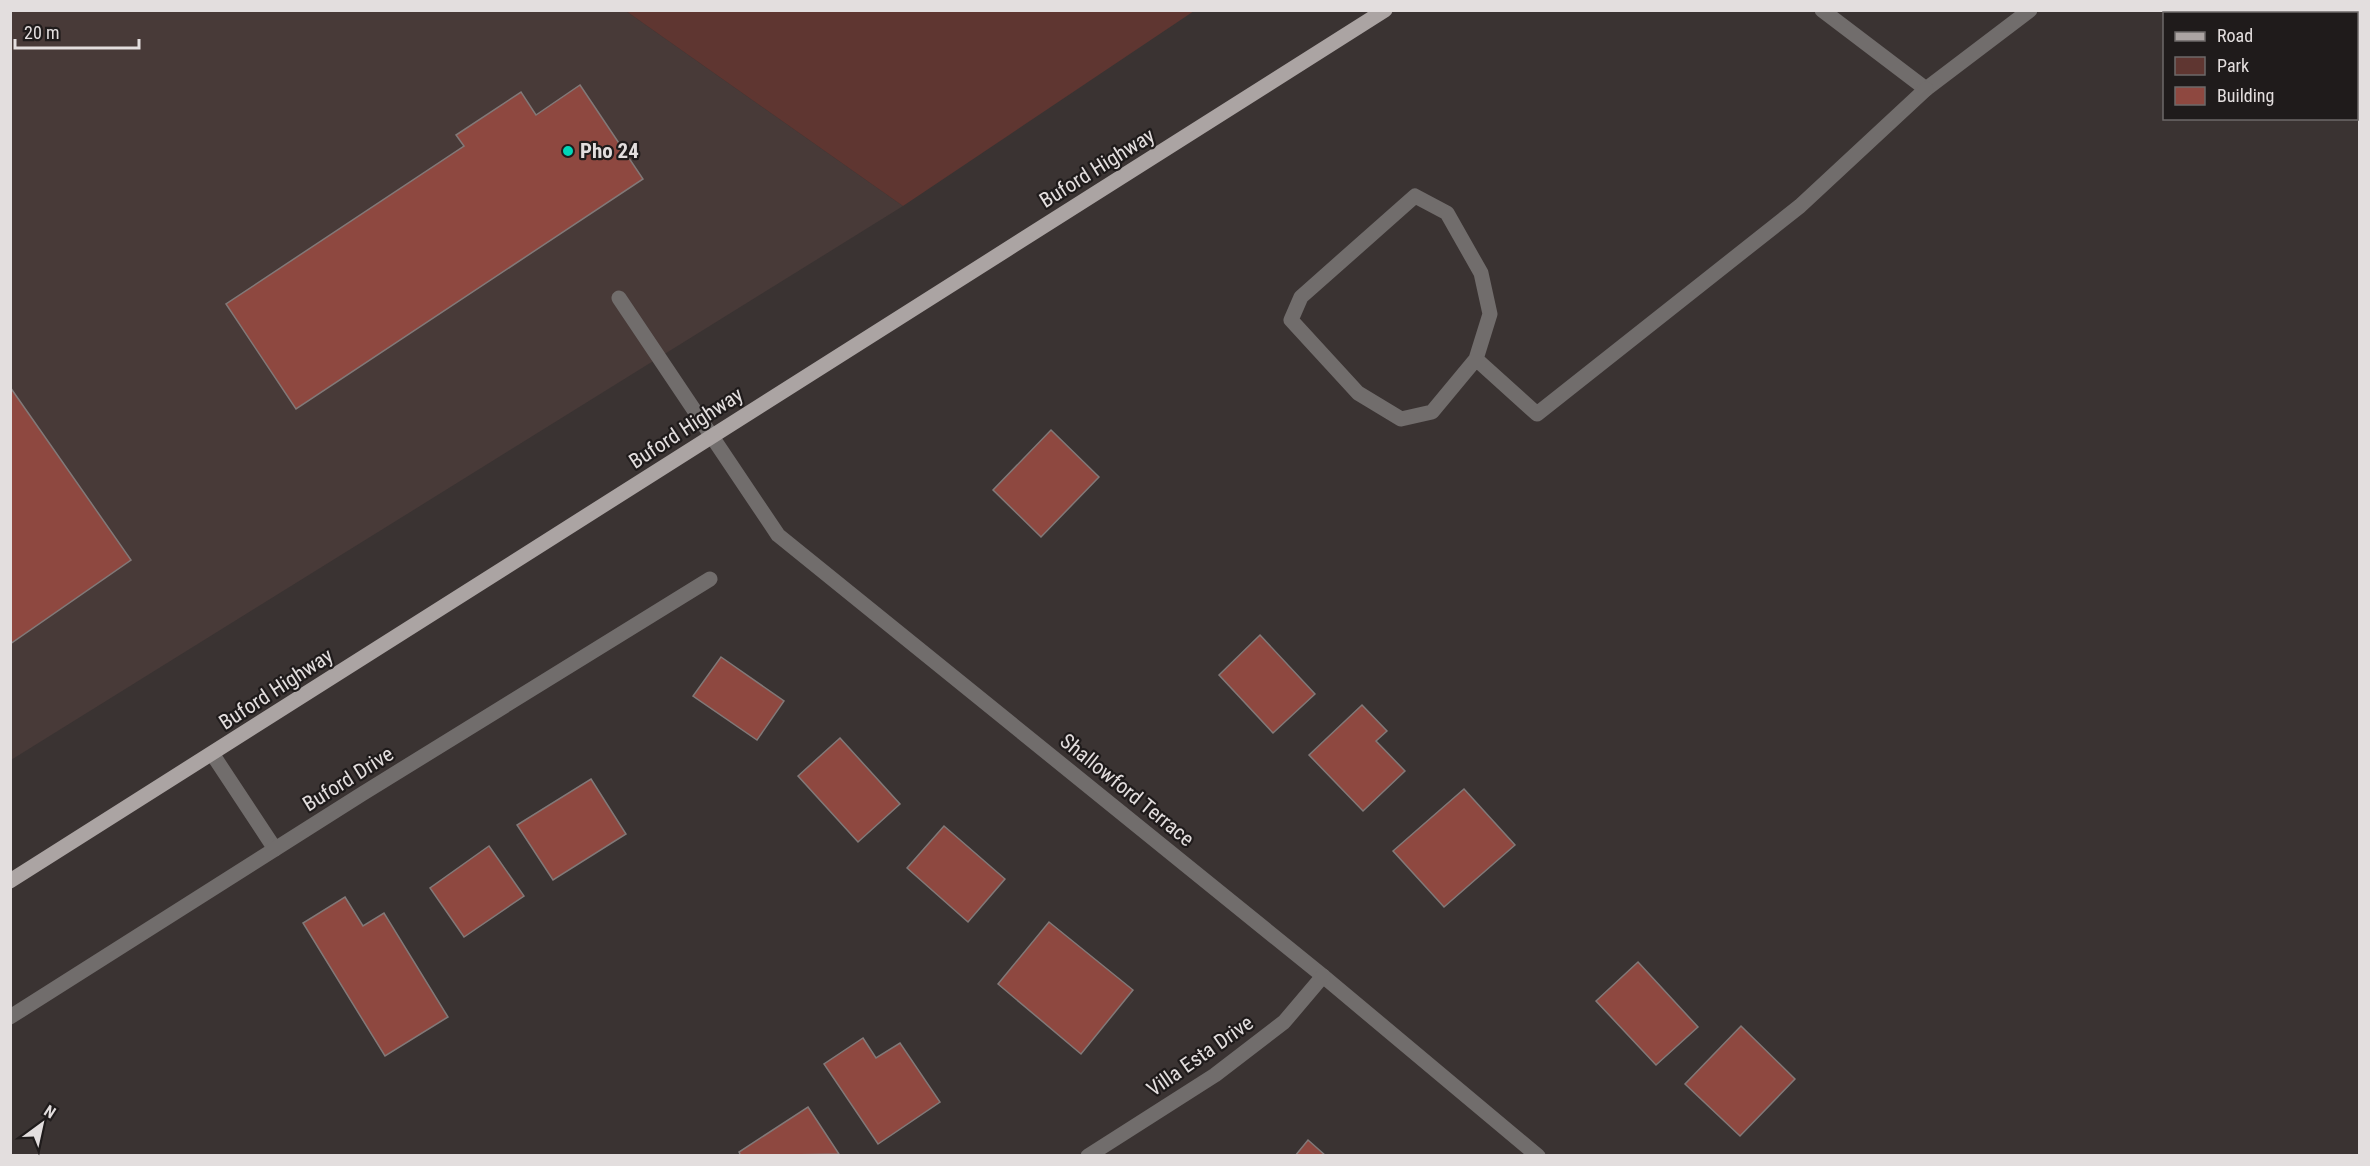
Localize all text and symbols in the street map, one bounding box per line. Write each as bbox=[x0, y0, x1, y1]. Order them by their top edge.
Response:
scale bar bbox=[15, 12, 140, 50]
legend bbox=[2163, 12, 2358, 120]
text: 20 m bbox=[24, 22, 59, 43]
text: Road bbox=[2217, 25, 2253, 46]
text: Park bbox=[2217, 55, 2249, 76]
text: Building bbox=[2217, 85, 2274, 106]
street label: Buford Highway bbox=[1035, 123, 1159, 213]
place label: Pho 24 bbox=[580, 139, 639, 163]
marker: Pho 24 bbox=[561, 144, 575, 158]
street label: Buford Highway bbox=[625, 382, 748, 474]
street label: Buford Highway bbox=[215, 643, 338, 735]
street label: Shallowford Terrace bbox=[1055, 729, 1199, 851]
street label: Buford Drive bbox=[298, 742, 398, 816]
street label: Villa Esta Drive bbox=[1142, 1010, 1258, 1101]
north arrow bbox=[12, 1094, 72, 1154]
text: N bbox=[41, 1101, 59, 1122]

